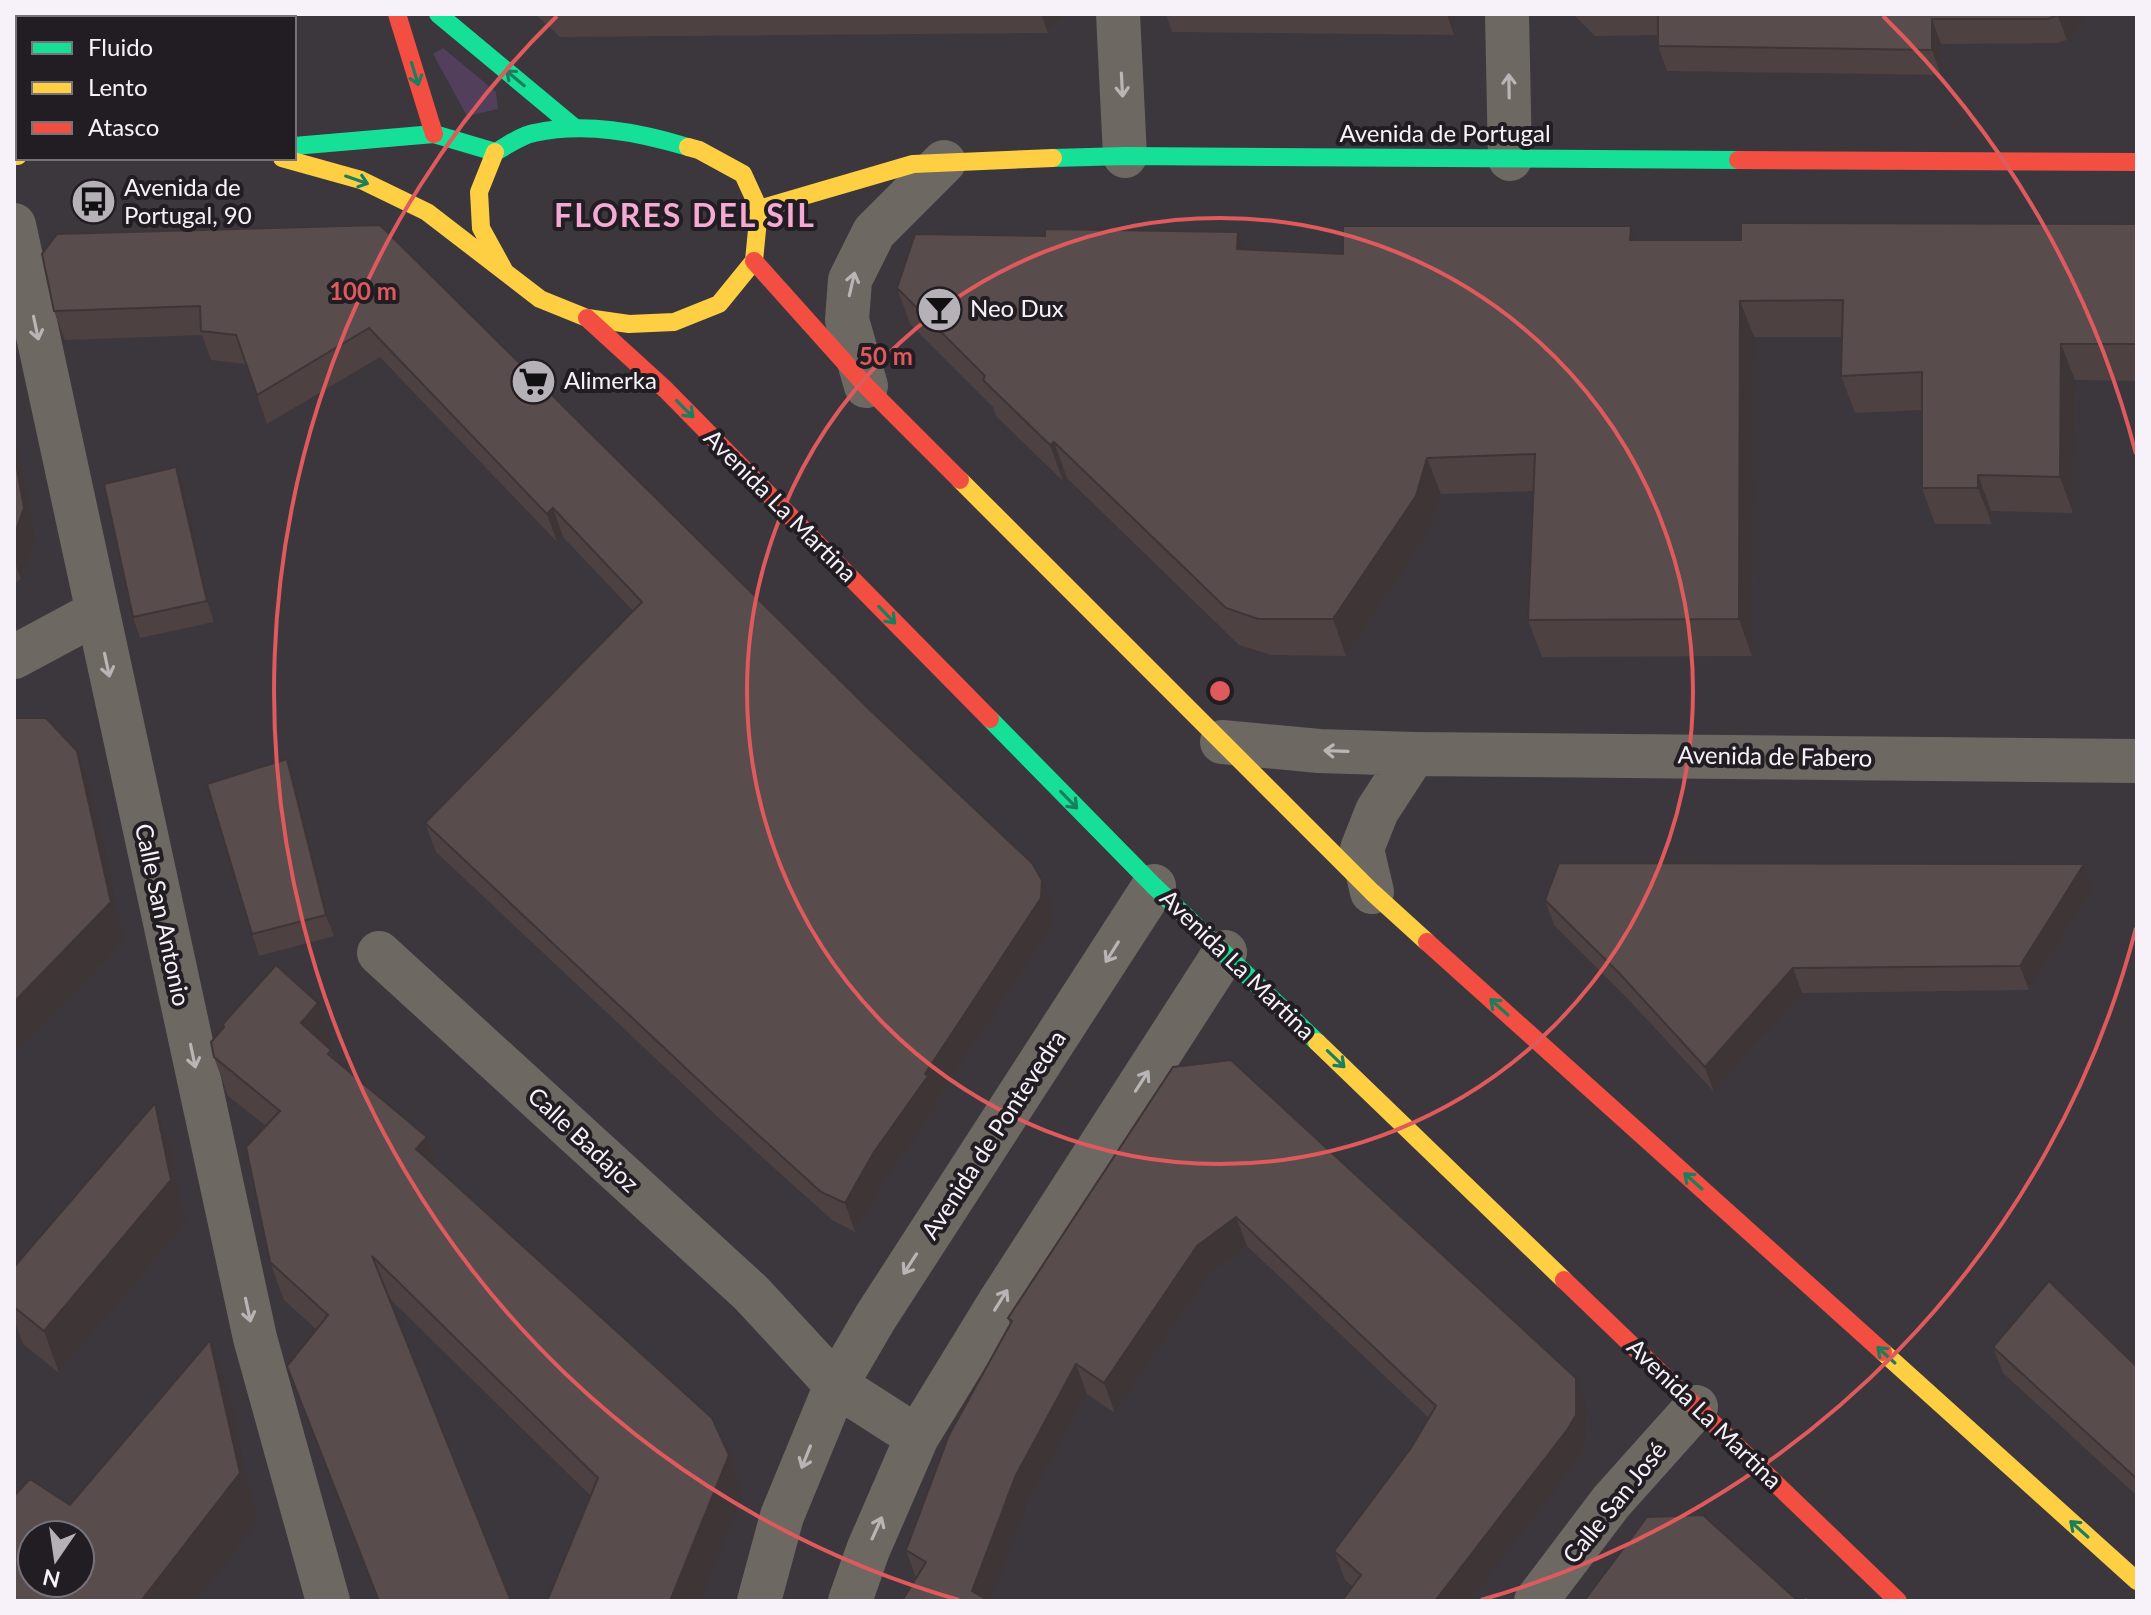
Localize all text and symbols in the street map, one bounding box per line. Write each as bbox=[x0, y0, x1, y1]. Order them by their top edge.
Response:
legend bbox=[16, 16, 296, 160]
text: Fluido bbox=[88, 32, 153, 61]
one-way arrow bbox=[408, 61, 423, 87]
one-way arrow bbox=[505, 69, 526, 87]
one-way arrow bbox=[1114, 71, 1129, 98]
text: Lento bbox=[88, 72, 148, 101]
one-way arrow bbox=[1501, 73, 1516, 100]
text: Atasco bbox=[88, 112, 159, 141]
street label: Avenida de Portugal bbox=[1339, 118, 1551, 147]
place label: Avenida de Portugal, 90 bbox=[124, 172, 252, 229]
one-way arrow bbox=[344, 173, 369, 188]
bus stop icon: Avenida de Portugal, 90 bbox=[69, 178, 117, 226]
district label: FLORES DEL SIL bbox=[554, 195, 816, 234]
one-way arrow bbox=[845, 271, 860, 297]
text: 100 m bbox=[329, 276, 397, 305]
bar icon: Neo Dux bbox=[915, 285, 963, 333]
place label: Neo Dux bbox=[970, 293, 1064, 322]
one-way arrow bbox=[29, 315, 44, 341]
text: 50 m bbox=[859, 341, 913, 370]
supermarket icon: Alimerka bbox=[509, 357, 557, 405]
place label: Alimerka bbox=[564, 365, 657, 394]
one-way arrow bbox=[675, 399, 694, 418]
street label: Avenida La Martina bbox=[699, 423, 863, 587]
one-way arrow bbox=[877, 605, 896, 624]
one-way arrow bbox=[100, 651, 115, 677]
centre of rings bbox=[1206, 677, 1234, 705]
street label: Avenida de Fabero bbox=[1677, 739, 1873, 772]
one-way arrow bbox=[1323, 744, 1350, 759]
one-way arrow bbox=[1059, 790, 1078, 809]
street label: Calle San Antonio bbox=[130, 821, 197, 1009]
street label: Avenida La Martina bbox=[1155, 883, 1321, 1045]
one-way arrow bbox=[1104, 940, 1120, 963]
one-way arrow bbox=[1490, 998, 1510, 1016]
street label: Avenida de Pontevedra bbox=[914, 1024, 1071, 1244]
one-way arrow bbox=[186, 1042, 201, 1068]
one-way arrow bbox=[1326, 1050, 1346, 1069]
one-way arrow bbox=[1133, 1071, 1150, 1093]
street label: Calle Badajoz bbox=[523, 1080, 645, 1198]
one-way arrow bbox=[1683, 1172, 1703, 1190]
one-way arrow bbox=[901, 1252, 917, 1275]
one-way arrow bbox=[993, 1289, 1009, 1312]
one-way arrow bbox=[241, 1296, 256, 1322]
street label: Avenida La Martina bbox=[1622, 1332, 1788, 1494]
one-way arrow bbox=[1876, 1346, 1896, 1364]
street label: Calle San José bbox=[1556, 1435, 1672, 1569]
one-way arrow bbox=[798, 1444, 813, 1469]
one-way arrow bbox=[871, 1516, 886, 1541]
north arrow bbox=[16, 1519, 96, 1599]
one-way arrow bbox=[2070, 1520, 2090, 1538]
text: N bbox=[40, 1564, 63, 1594]

